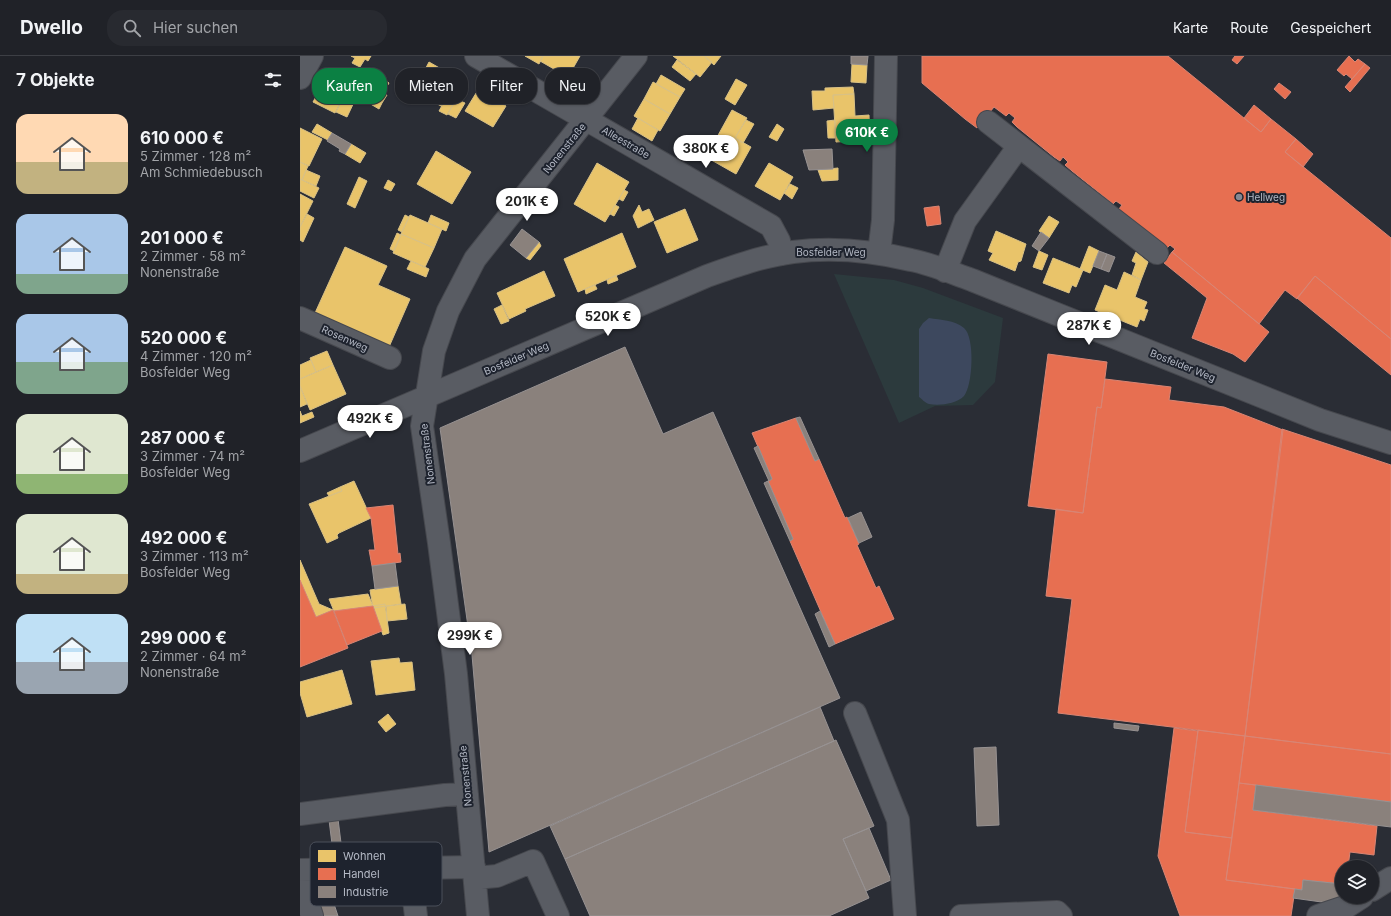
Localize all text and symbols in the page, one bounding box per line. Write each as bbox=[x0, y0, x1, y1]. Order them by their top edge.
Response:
search box bbox=[107, 10, 387, 46]
text: Dwello bbox=[20, 16, 83, 39]
icon: search bbox=[121, 17, 143, 39]
text: Hier suchen bbox=[153, 18, 238, 37]
text: Karte bbox=[1173, 19, 1208, 36]
text: Route bbox=[1230, 19, 1268, 36]
text: Gespeichert bbox=[1290, 19, 1371, 36]
chip: Kaufen bbox=[312, 68, 387, 104]
chip: Mieten bbox=[395, 68, 468, 104]
chip: Filter bbox=[476, 68, 537, 104]
chip: Neu bbox=[545, 68, 600, 104]
icon: filters bbox=[262, 69, 284, 91]
text: 7 Objekte bbox=[16, 70, 95, 90]
pin: 610K € bbox=[834, 119, 900, 153]
street label: Nonenstraße bbox=[540, 120, 588, 176]
street label: Alleestraße bbox=[600, 123, 652, 161]
text: 610K € bbox=[845, 124, 889, 140]
text: 610 000 € bbox=[140, 128, 224, 148]
icon: home bbox=[48, 130, 96, 178]
pin: 380K € bbox=[673, 135, 739, 169]
text: 380K € bbox=[683, 140, 729, 156]
text: 5 Zimmer · 128 m² bbox=[140, 148, 251, 164]
text: Am Schmiedebusch bbox=[140, 164, 263, 180]
pin: 201K € bbox=[494, 188, 560, 222]
place label: Hellweg bbox=[1247, 191, 1285, 203]
marker: Hellweg bbox=[1234, 192, 1244, 202]
text: 201K € bbox=[505, 193, 549, 209]
text: 201 000 € bbox=[140, 228, 224, 248]
icon: home bbox=[48, 230, 96, 278]
street label: Bosfelder Weg bbox=[796, 246, 866, 258]
text: 2 Zimmer · 58 m² bbox=[140, 248, 246, 264]
text: Nonenstraße bbox=[140, 264, 219, 280]
pin: 520K € bbox=[575, 303, 641, 337]
text: 520K € bbox=[585, 308, 631, 324]
pin: 287K € bbox=[1056, 312, 1122, 346]
text: 287K € bbox=[1066, 317, 1112, 333]
street label: Rosenweg bbox=[320, 322, 370, 354]
text: 520 000 € bbox=[140, 328, 227, 348]
icon: home bbox=[48, 330, 96, 378]
street label: Bosfelder Weg bbox=[482, 339, 550, 377]
street label: Bosfelder Weg bbox=[1149, 346, 1217, 384]
text: 4 Zimmer · 120 m² bbox=[140, 348, 252, 364]
text: Bosfelder Weg bbox=[140, 364, 230, 380]
pin: 492K € bbox=[337, 405, 403, 439]
text: 492K € bbox=[347, 410, 393, 426]
street label: Nonenstraße bbox=[417, 423, 437, 485]
text: 287 000 € bbox=[140, 428, 226, 448]
icon: home bbox=[48, 430, 96, 478]
text: 3 Zimmer · 74 m² bbox=[140, 448, 245, 464]
text: Bosfelder Weg bbox=[140, 464, 230, 480]
text: 492 000 € bbox=[140, 528, 227, 548]
icon: home bbox=[48, 530, 96, 578]
text: 3 Zimmer · 113 m² bbox=[140, 548, 249, 564]
text: Bosfelder Weg bbox=[140, 564, 230, 580]
pin: 299K € bbox=[437, 622, 503, 656]
text: 299K € bbox=[447, 627, 493, 643]
text: 299 000 € bbox=[140, 628, 227, 648]
icon: home bbox=[48, 630, 96, 678]
text: 2 Zimmer · 64 m² bbox=[140, 648, 246, 664]
text: Nonenstraße bbox=[140, 664, 219, 680]
street label: Nonenstraße bbox=[456, 745, 474, 807]
legend bbox=[310, 842, 442, 906]
text: Wohnen bbox=[343, 849, 386, 863]
map controls bbox=[1335, 860, 1379, 904]
button: layers bbox=[1335, 860, 1379, 904]
text: Handel bbox=[343, 867, 380, 881]
text: Industrie bbox=[343, 885, 389, 899]

